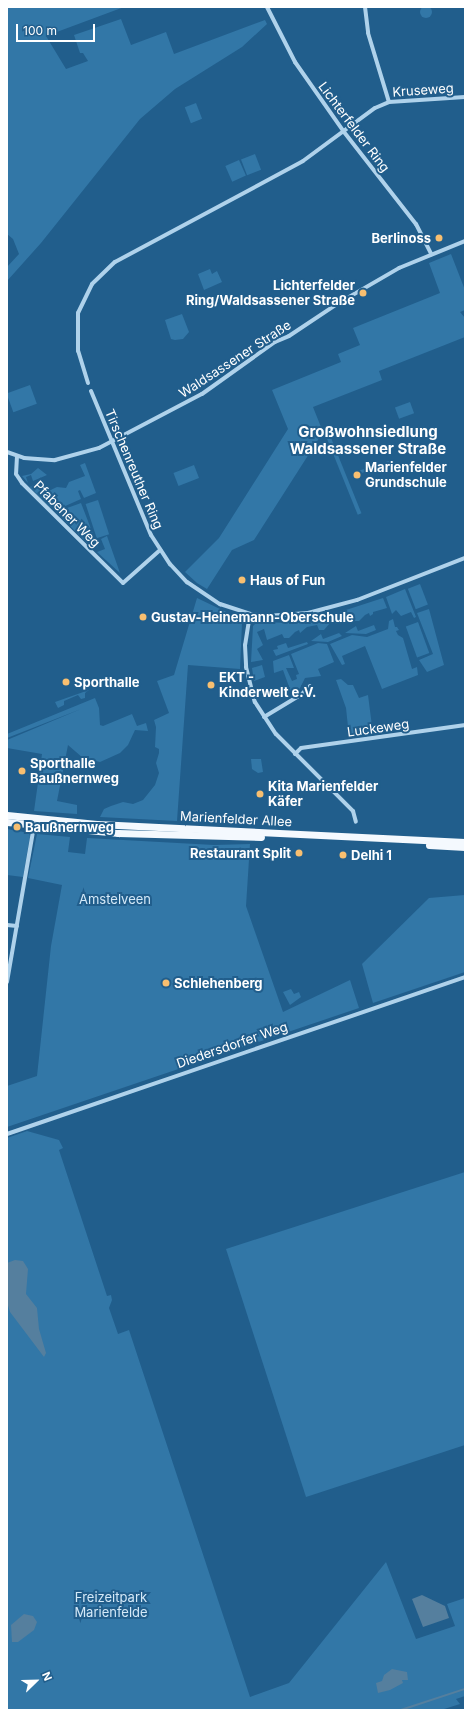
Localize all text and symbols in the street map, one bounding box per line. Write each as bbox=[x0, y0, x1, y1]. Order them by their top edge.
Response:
scale bar bbox=[18, 16, 97, 42]
text: 100 m bbox=[23, 23, 57, 38]
street label: Lichterfelder Ring bbox=[315, 79, 393, 175]
street label: Kruseweg bbox=[392, 80, 454, 100]
place label: Berlinoss bbox=[371, 230, 431, 246]
marker: Berlinoss bbox=[434, 233, 444, 243]
place label: Lichterfelder Ring/Waldsassener Straße bbox=[186, 278, 355, 309]
marker: Lichterfelder Ring/Waldsassener Straße bbox=[358, 288, 368, 298]
street label: Waldsassener Straße bbox=[176, 317, 294, 401]
street label: Tirschenreuther Ring bbox=[102, 407, 166, 531]
district label: Großwohnsiedlung Waldsassener Straße bbox=[290, 422, 446, 457]
place label: Marienfelder Grundschule bbox=[365, 460, 447, 491]
marker: Marienfelder Grundschule bbox=[352, 470, 362, 480]
street label: Pfabener Weg bbox=[31, 478, 103, 550]
place label: Haus of Fun bbox=[250, 572, 325, 588]
marker: Haus of Fun bbox=[237, 575, 247, 585]
place label: Gustav-Heinemann-Oberschule bbox=[151, 609, 354, 625]
marker: Gustav-Heinemann-Oberschule bbox=[138, 612, 148, 622]
place label: EKT - Kinderwelt e.V. bbox=[219, 670, 316, 701]
place label: Sporthalle bbox=[74, 674, 139, 690]
marker: Sporthalle bbox=[61, 677, 71, 687]
marker: EKT - Kinderwelt e.V. bbox=[206, 680, 216, 690]
street label: Luckeweg bbox=[346, 716, 410, 740]
place label: Sporthalle Baußnernweg bbox=[30, 756, 119, 787]
marker: Sporthalle Baußnernweg bbox=[17, 766, 27, 776]
place label: Kita Marienfelder Käfer bbox=[268, 779, 378, 810]
marker: Kita Marienfelder Käfer bbox=[255, 789, 265, 799]
street label: Marienfelder Allee bbox=[180, 808, 292, 830]
place label: Baußnernweg bbox=[25, 819, 114, 835]
marker: Baußnernweg bbox=[12, 822, 22, 832]
place label: Restaurant Split bbox=[190, 845, 291, 861]
place label: Delhi 1 bbox=[351, 847, 392, 863]
marker: Restaurant Split bbox=[294, 848, 304, 858]
marker: Delhi 1 bbox=[338, 850, 348, 860]
park label: Amstelveen bbox=[79, 891, 151, 907]
place label: Schlehenberg bbox=[174, 975, 263, 991]
marker: Schlehenberg bbox=[161, 978, 171, 988]
street label: Diedersdorfer Weg bbox=[174, 1019, 290, 1071]
park label: Freizeitpark Marienfelde bbox=[74, 1590, 148, 1621]
north arrow bbox=[16, 1661, 56, 1701]
text: N bbox=[39, 1670, 55, 1683]

